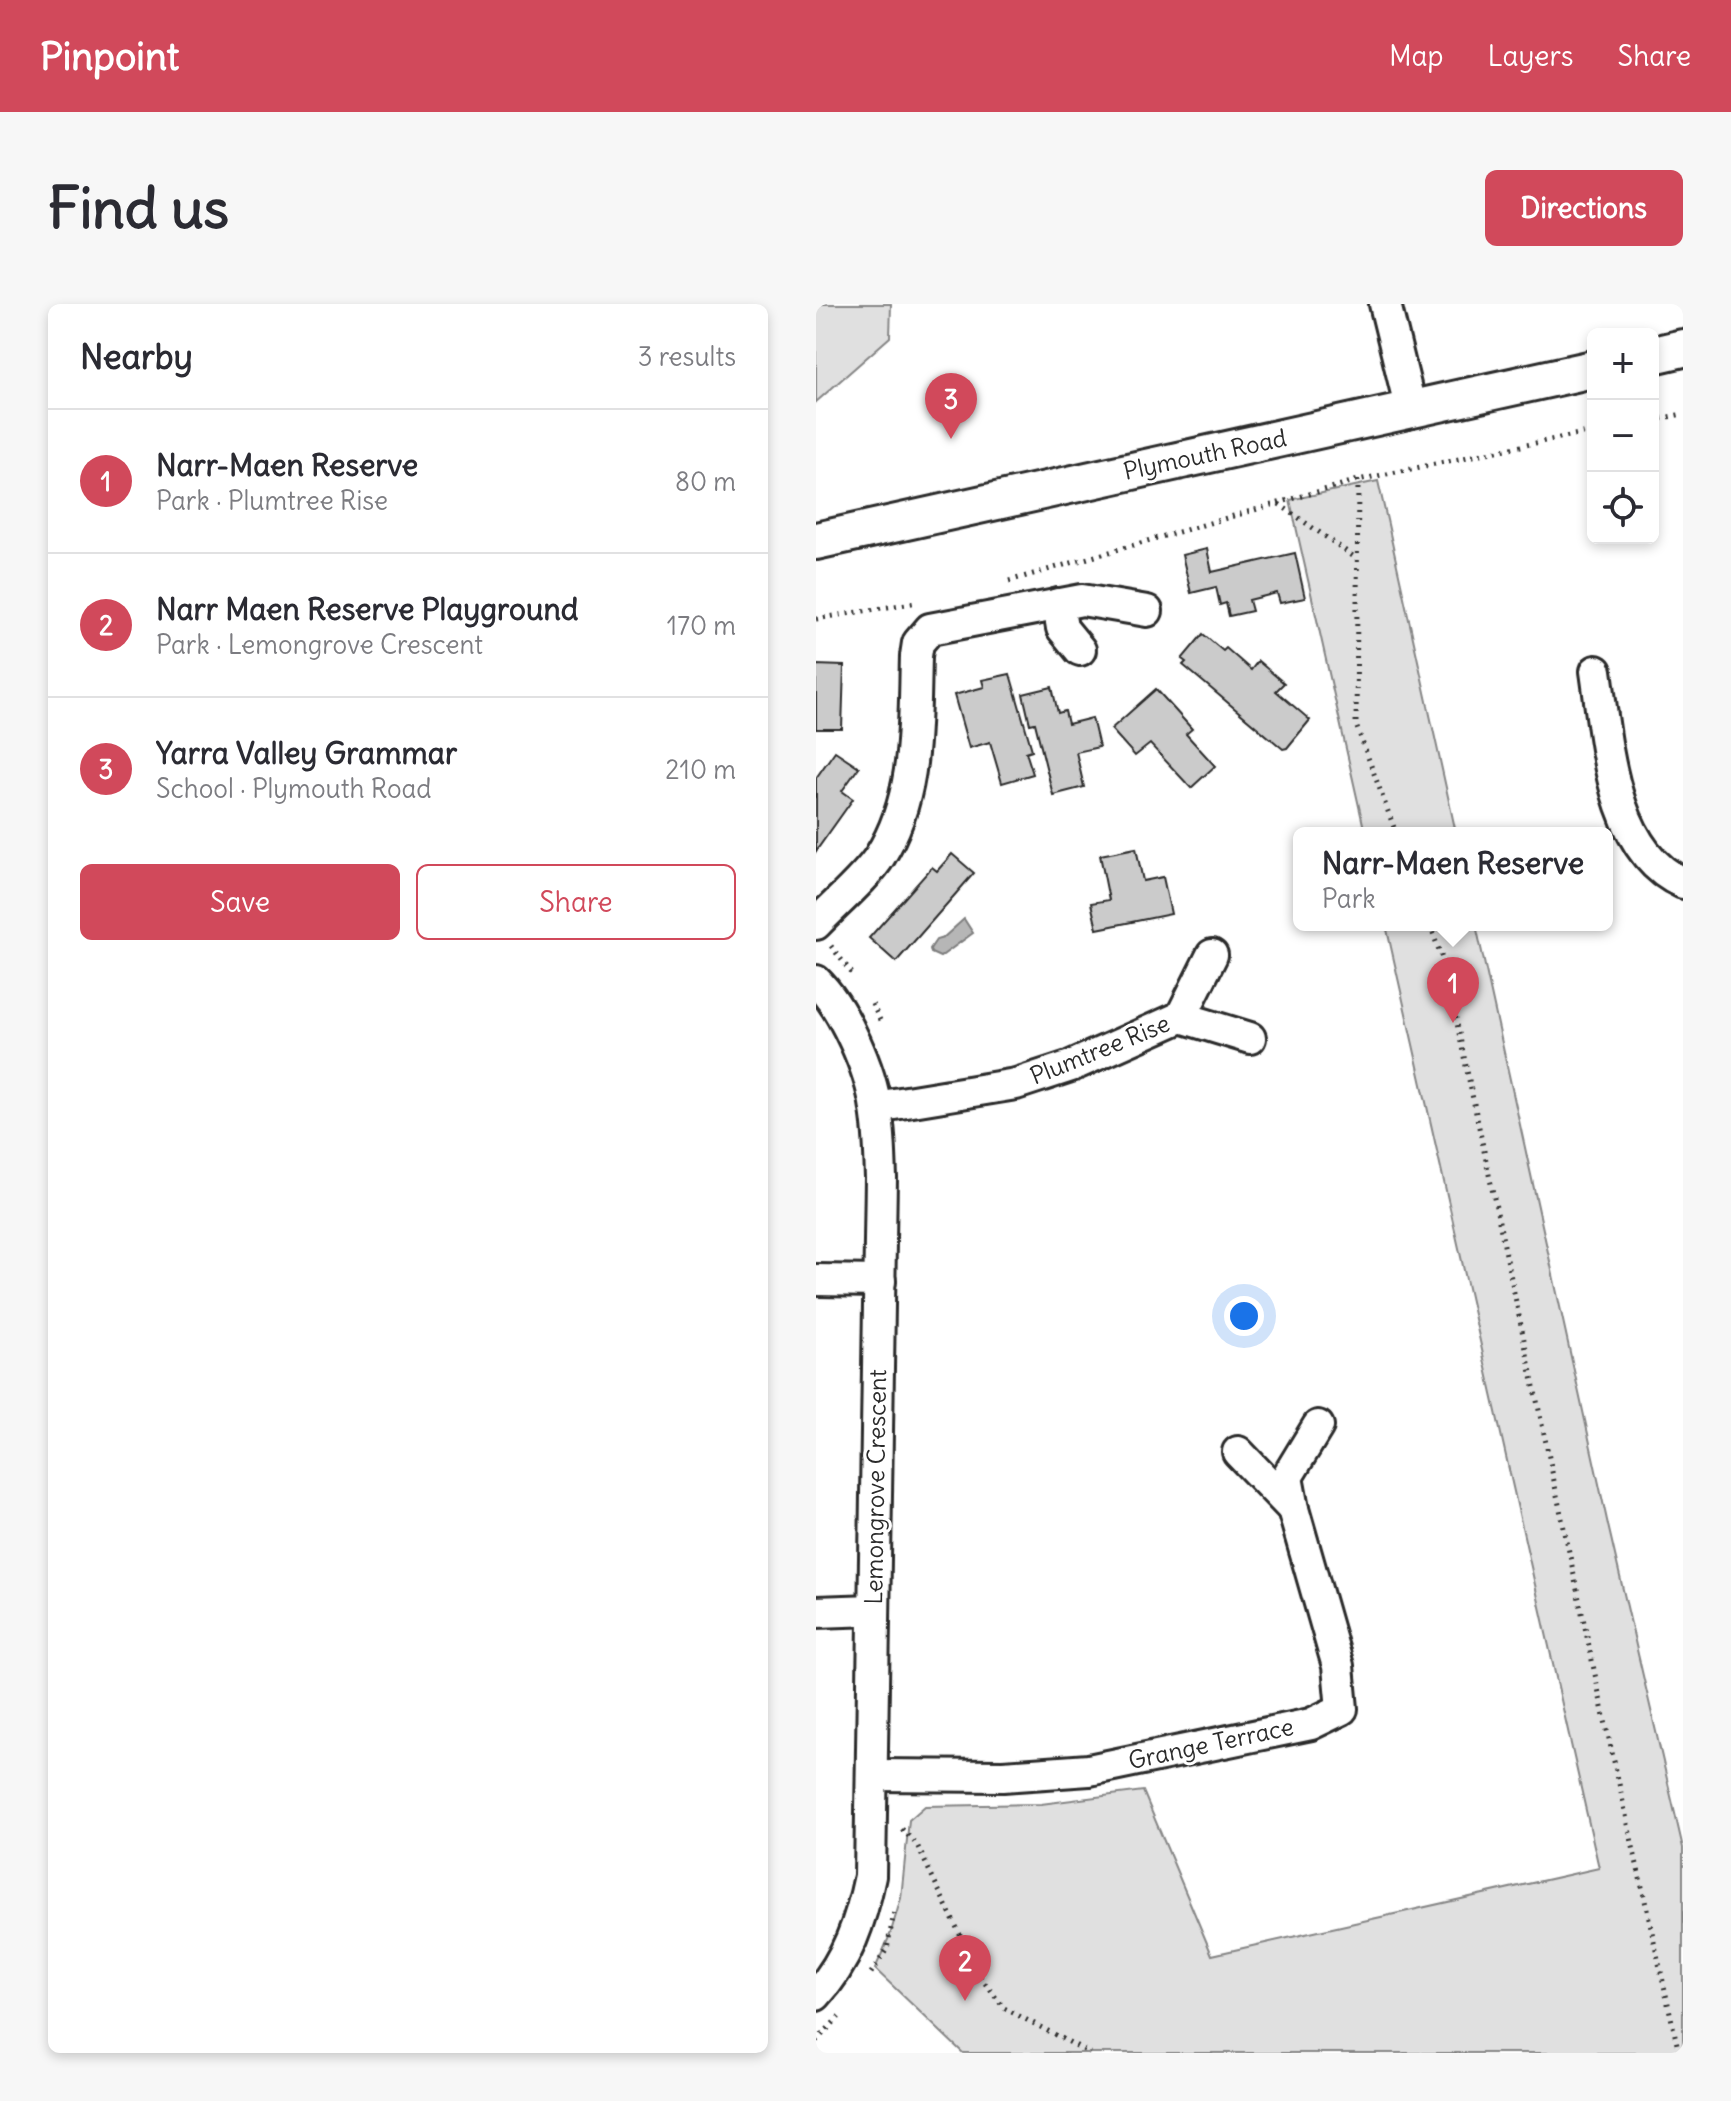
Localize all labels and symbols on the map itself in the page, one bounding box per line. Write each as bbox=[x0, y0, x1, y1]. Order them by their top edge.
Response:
pin: 3 bbox=[925, 373, 977, 439]
street label: Plymouth Road bbox=[1121, 422, 1289, 486]
pin: 1 bbox=[1427, 957, 1479, 1023]
street label: Plumtree Rise bbox=[1025, 1007, 1174, 1091]
your location bbox=[1224, 1296, 1264, 1336]
street label: Lemongrove Crescent bbox=[858, 1369, 892, 1605]
street label: Grange Terrace bbox=[1126, 1711, 1296, 1775]
pin: 2 bbox=[939, 1935, 991, 2001]

